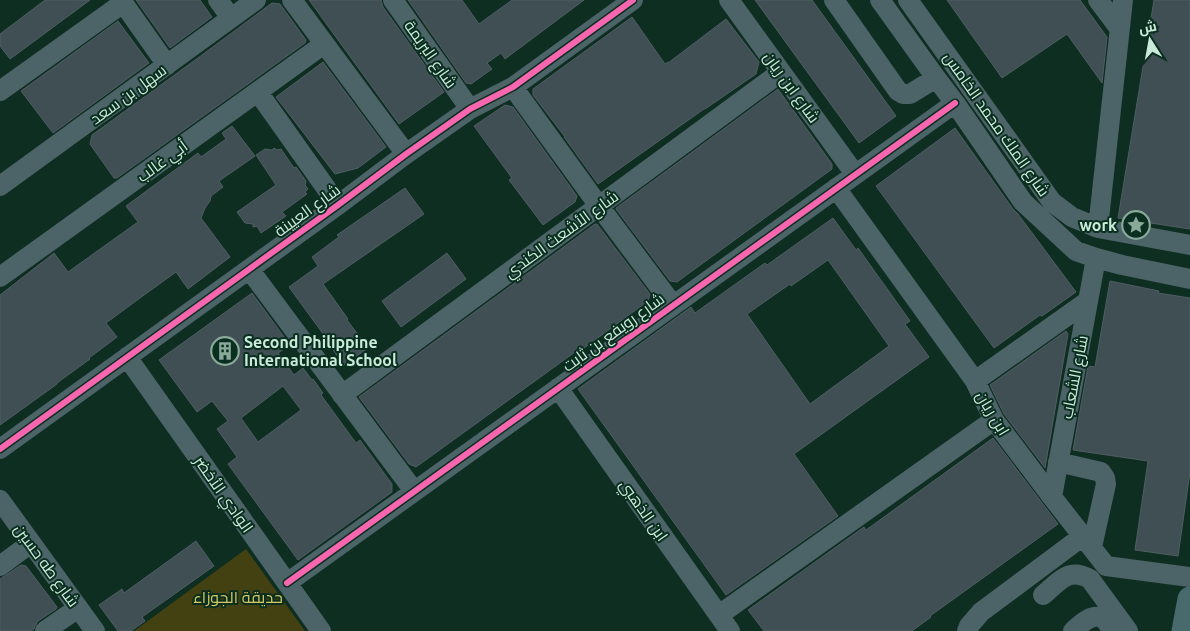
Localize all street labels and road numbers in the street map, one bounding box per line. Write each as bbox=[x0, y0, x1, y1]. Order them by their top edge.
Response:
street label: شارع البريمة bbox=[399, 17, 461, 93]
street label: شارع ابن ريان bbox=[758, 48, 824, 128]
street label: شارع الملك محمد الخامس bbox=[938, 48, 1054, 201]
street label: سهل بن سعد bbox=[86, 60, 171, 129]
street label: أبي غالب bbox=[133, 137, 194, 189]
street label: شارع العيينة bbox=[271, 180, 345, 242]
street label: شارع الأشعث الكندي bbox=[501, 187, 624, 285]
street label: شارع رويفع بن ثابت bbox=[559, 289, 669, 377]
street label: شارع الشعاب bbox=[1057, 334, 1094, 421]
street label: ابن ريان bbox=[971, 388, 1013, 439]
street label: الوادي الأخضر bbox=[186, 451, 257, 539]
street label: ابن الذهبي bbox=[612, 476, 672, 547]
street label: شارع طه حسين bbox=[8, 520, 83, 612]

